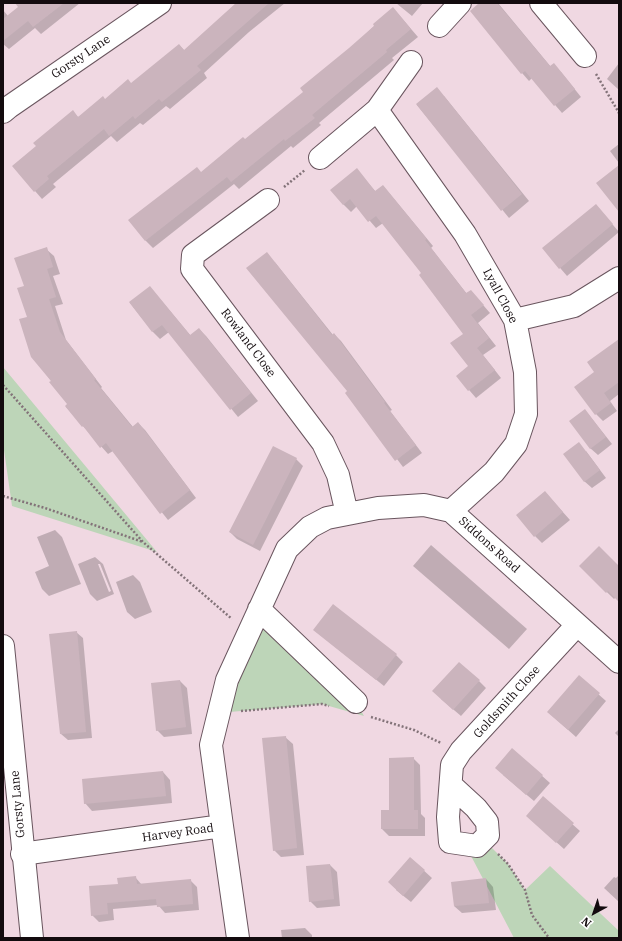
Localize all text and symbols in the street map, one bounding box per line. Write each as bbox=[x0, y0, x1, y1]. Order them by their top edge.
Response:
street label: Gorsty Lane bbox=[49, 32, 113, 82]
street label: Lyall Close bbox=[480, 266, 520, 326]
street label: Rowland Close bbox=[218, 306, 278, 380]
street label: Siddons Road bbox=[456, 514, 522, 576]
street label: Goldsmith Close bbox=[471, 663, 543, 741]
street label: Gorsty Lane bbox=[8, 770, 28, 838]
street label: Harvey Road bbox=[141, 821, 215, 845]
north arrow bbox=[574, 893, 614, 933]
text: N bbox=[578, 914, 594, 930]

